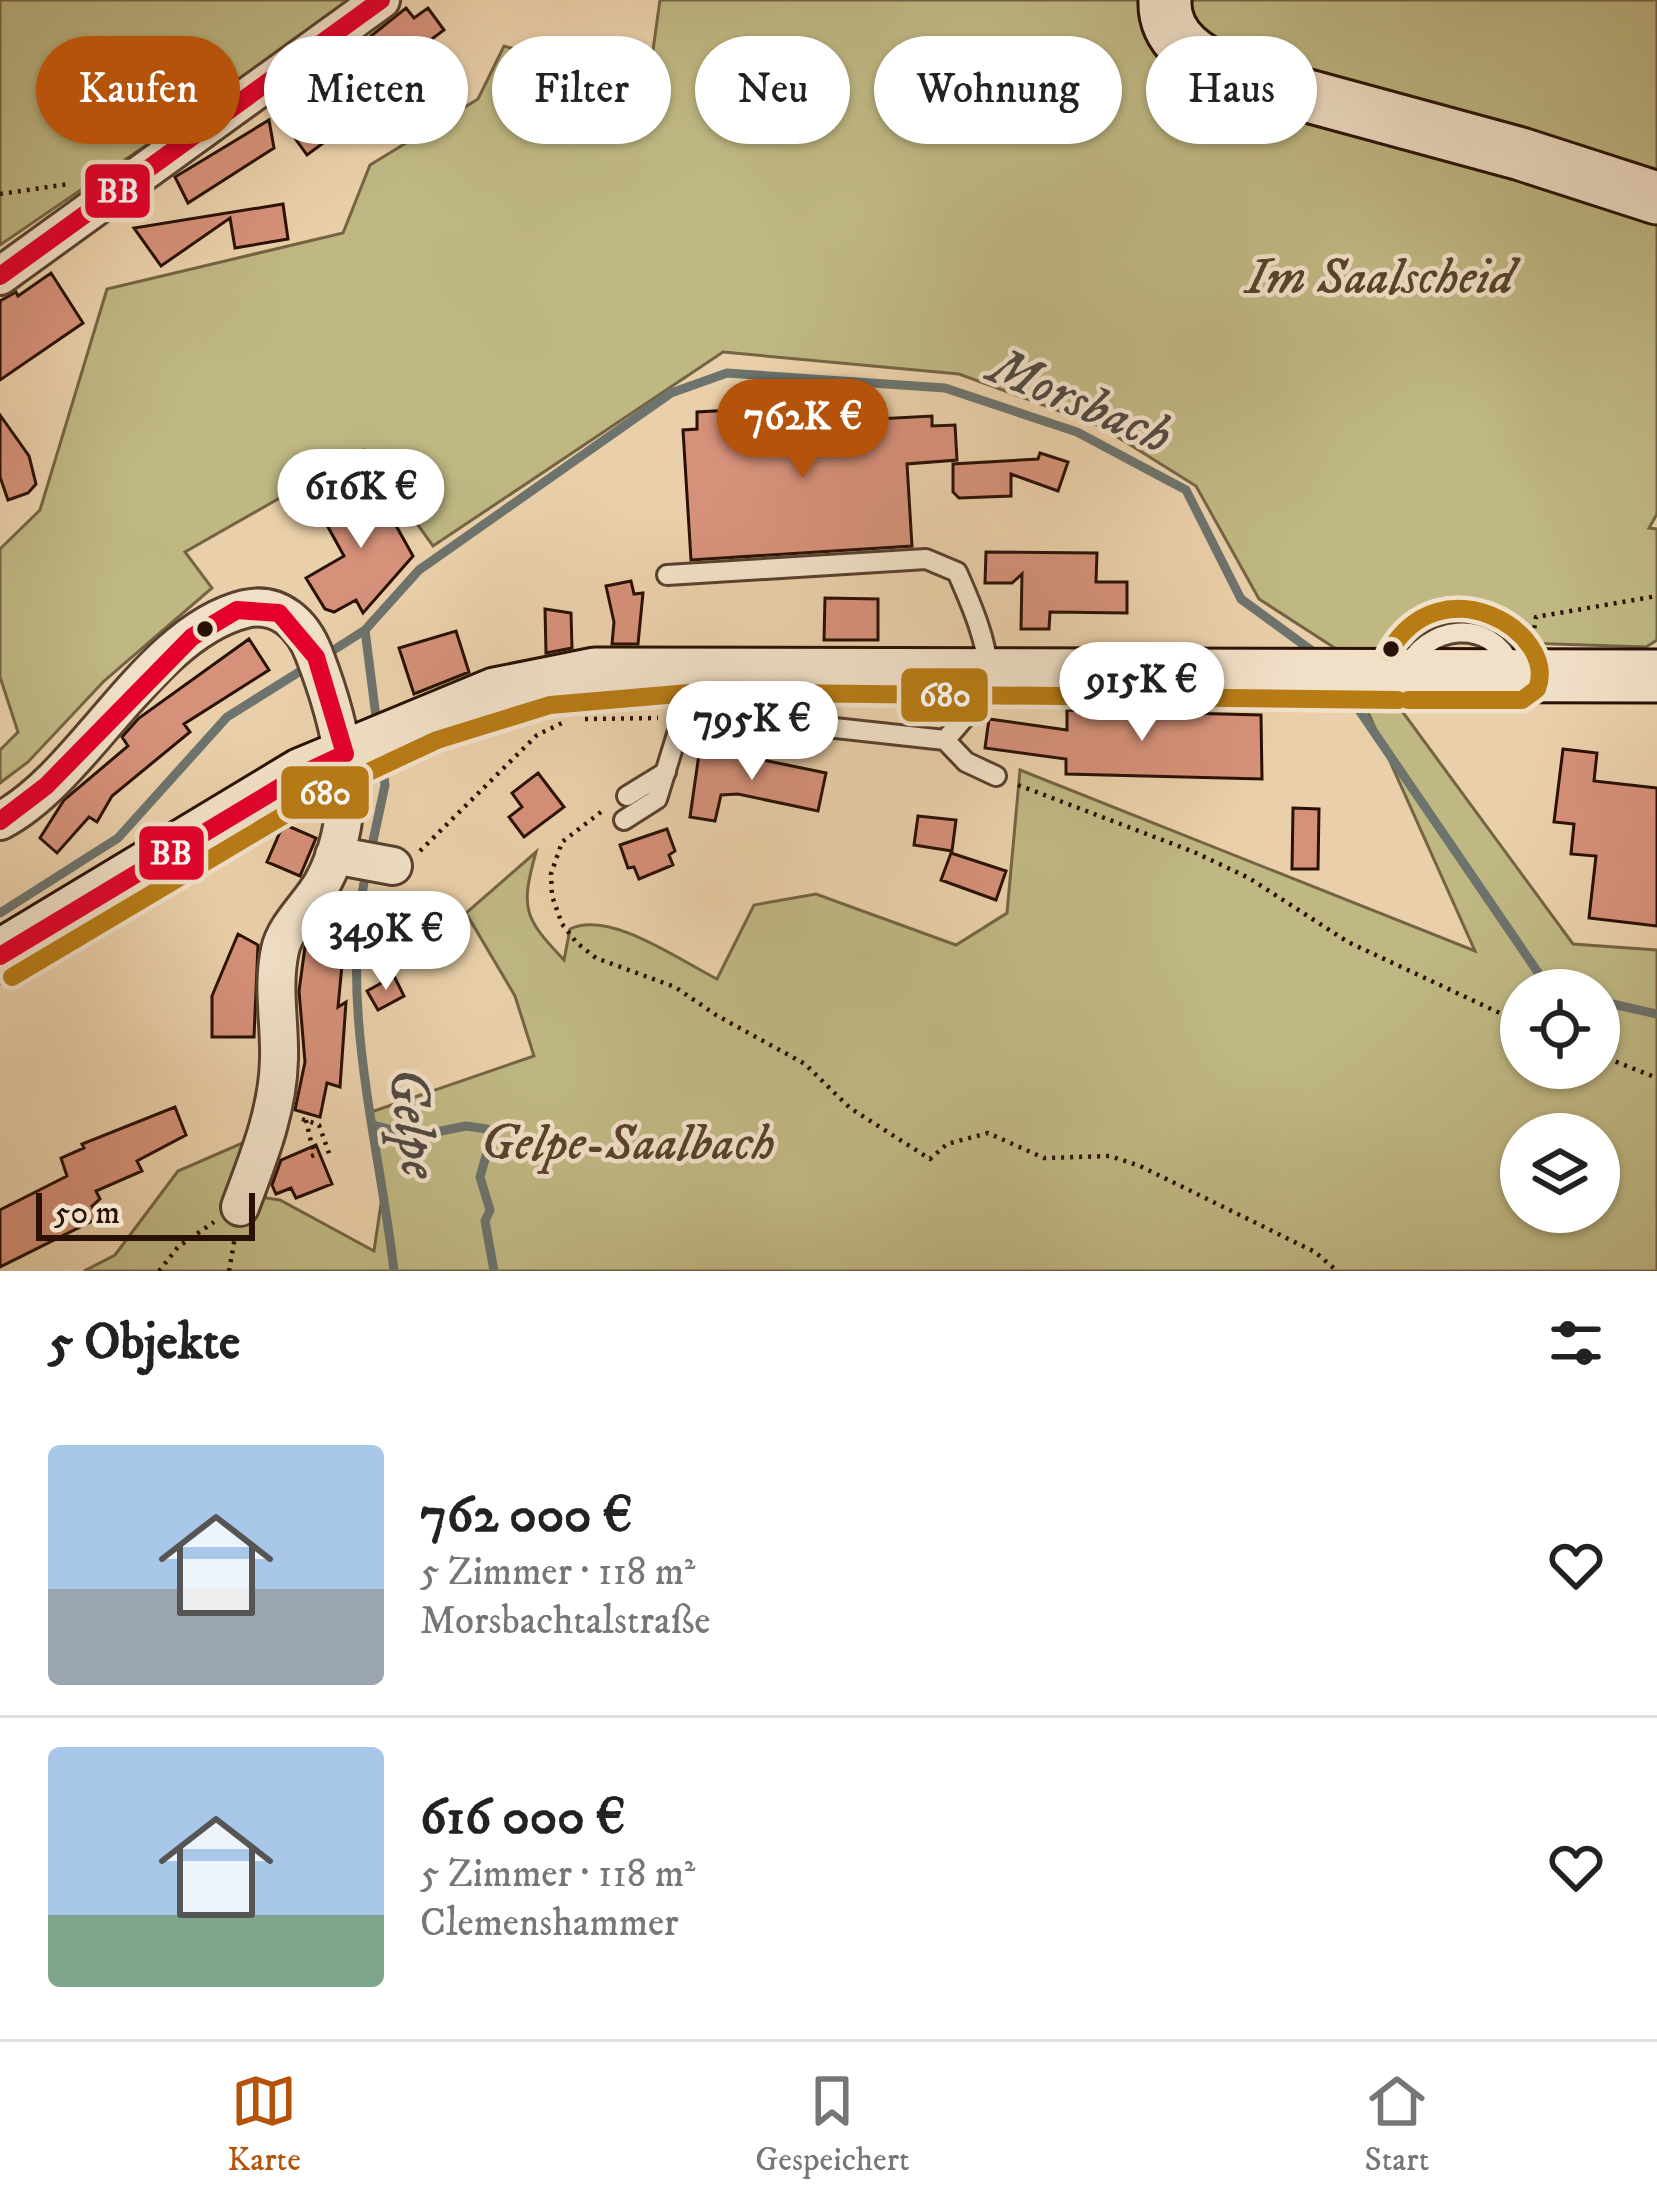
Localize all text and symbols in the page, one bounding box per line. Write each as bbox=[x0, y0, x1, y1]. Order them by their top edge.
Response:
chip: Kaufen bbox=[36, 36, 240, 144]
chip: Mieten bbox=[264, 36, 468, 144]
chip: Filter bbox=[492, 36, 671, 144]
chip: Neu bbox=[695, 36, 850, 144]
chip: Wohnung bbox=[874, 36, 1122, 144]
chip: Haus bbox=[1146, 36, 1317, 144]
line badge: BB bbox=[83, 162, 152, 220]
text: BB bbox=[97, 172, 139, 213]
park label: Im Saalscheid bbox=[1243, 246, 1521, 310]
water label: Morsbach bbox=[975, 332, 1181, 470]
pin: 762K € bbox=[705, 379, 901, 481]
text: 762K € bbox=[744, 393, 862, 442]
pin: 616K € bbox=[263, 449, 459, 551]
text: 616K € bbox=[304, 463, 418, 512]
unlabelled marker bbox=[194, 618, 216, 640]
unlabelled marker bbox=[1380, 638, 1402, 660]
pin: 915K € bbox=[1044, 642, 1240, 744]
text: 915K € bbox=[1086, 656, 1198, 705]
line badge: 680 bbox=[899, 666, 990, 724]
text: 680 bbox=[919, 676, 971, 717]
pin: 795K € bbox=[654, 681, 850, 783]
text: 795K € bbox=[693, 695, 811, 744]
line badge: 680 bbox=[279, 764, 371, 821]
text: 680 bbox=[299, 774, 351, 815]
line badge: BB bbox=[137, 824, 206, 882]
text: BB bbox=[150, 834, 192, 875]
pin: 349K € bbox=[288, 891, 484, 993]
text: 349K € bbox=[328, 905, 444, 954]
map controls bbox=[1500, 969, 1620, 1233]
button: locate bbox=[1500, 969, 1620, 1089]
water label: Gelpe bbox=[371, 1063, 453, 1184]
park label: Gelpe-Saalbach bbox=[481, 1112, 775, 1176]
button: layers bbox=[1500, 1113, 1620, 1233]
scale bar bbox=[36, 1187, 255, 1240]
text: 50 m bbox=[54, 1193, 120, 1234]
icon: filters bbox=[1543, 1310, 1609, 1376]
text: 5 Objekte bbox=[48, 1311, 240, 1375]
text: 762 000 € bbox=[420, 1484, 632, 1548]
icon: home bbox=[144, 1493, 288, 1637]
icon: heart bbox=[1543, 1532, 1609, 1598]
text: 5 Zimmer · 118 m² bbox=[420, 1548, 695, 1597]
text: Morsbachtalstraße bbox=[420, 1597, 710, 1646]
text: 616 000 € bbox=[420, 1786, 625, 1850]
icon: home bbox=[144, 1795, 288, 1939]
icon: heart bbox=[1543, 1834, 1609, 1900]
text: 5 Zimmer · 118 m² bbox=[420, 1850, 695, 1899]
text: Clemenshammer bbox=[420, 1899, 679, 1948]
tab: Karte bbox=[227, 2068, 301, 2181]
tab: Gespeichert bbox=[755, 2068, 910, 2181]
tab: Start bbox=[1364, 2068, 1430, 2181]

